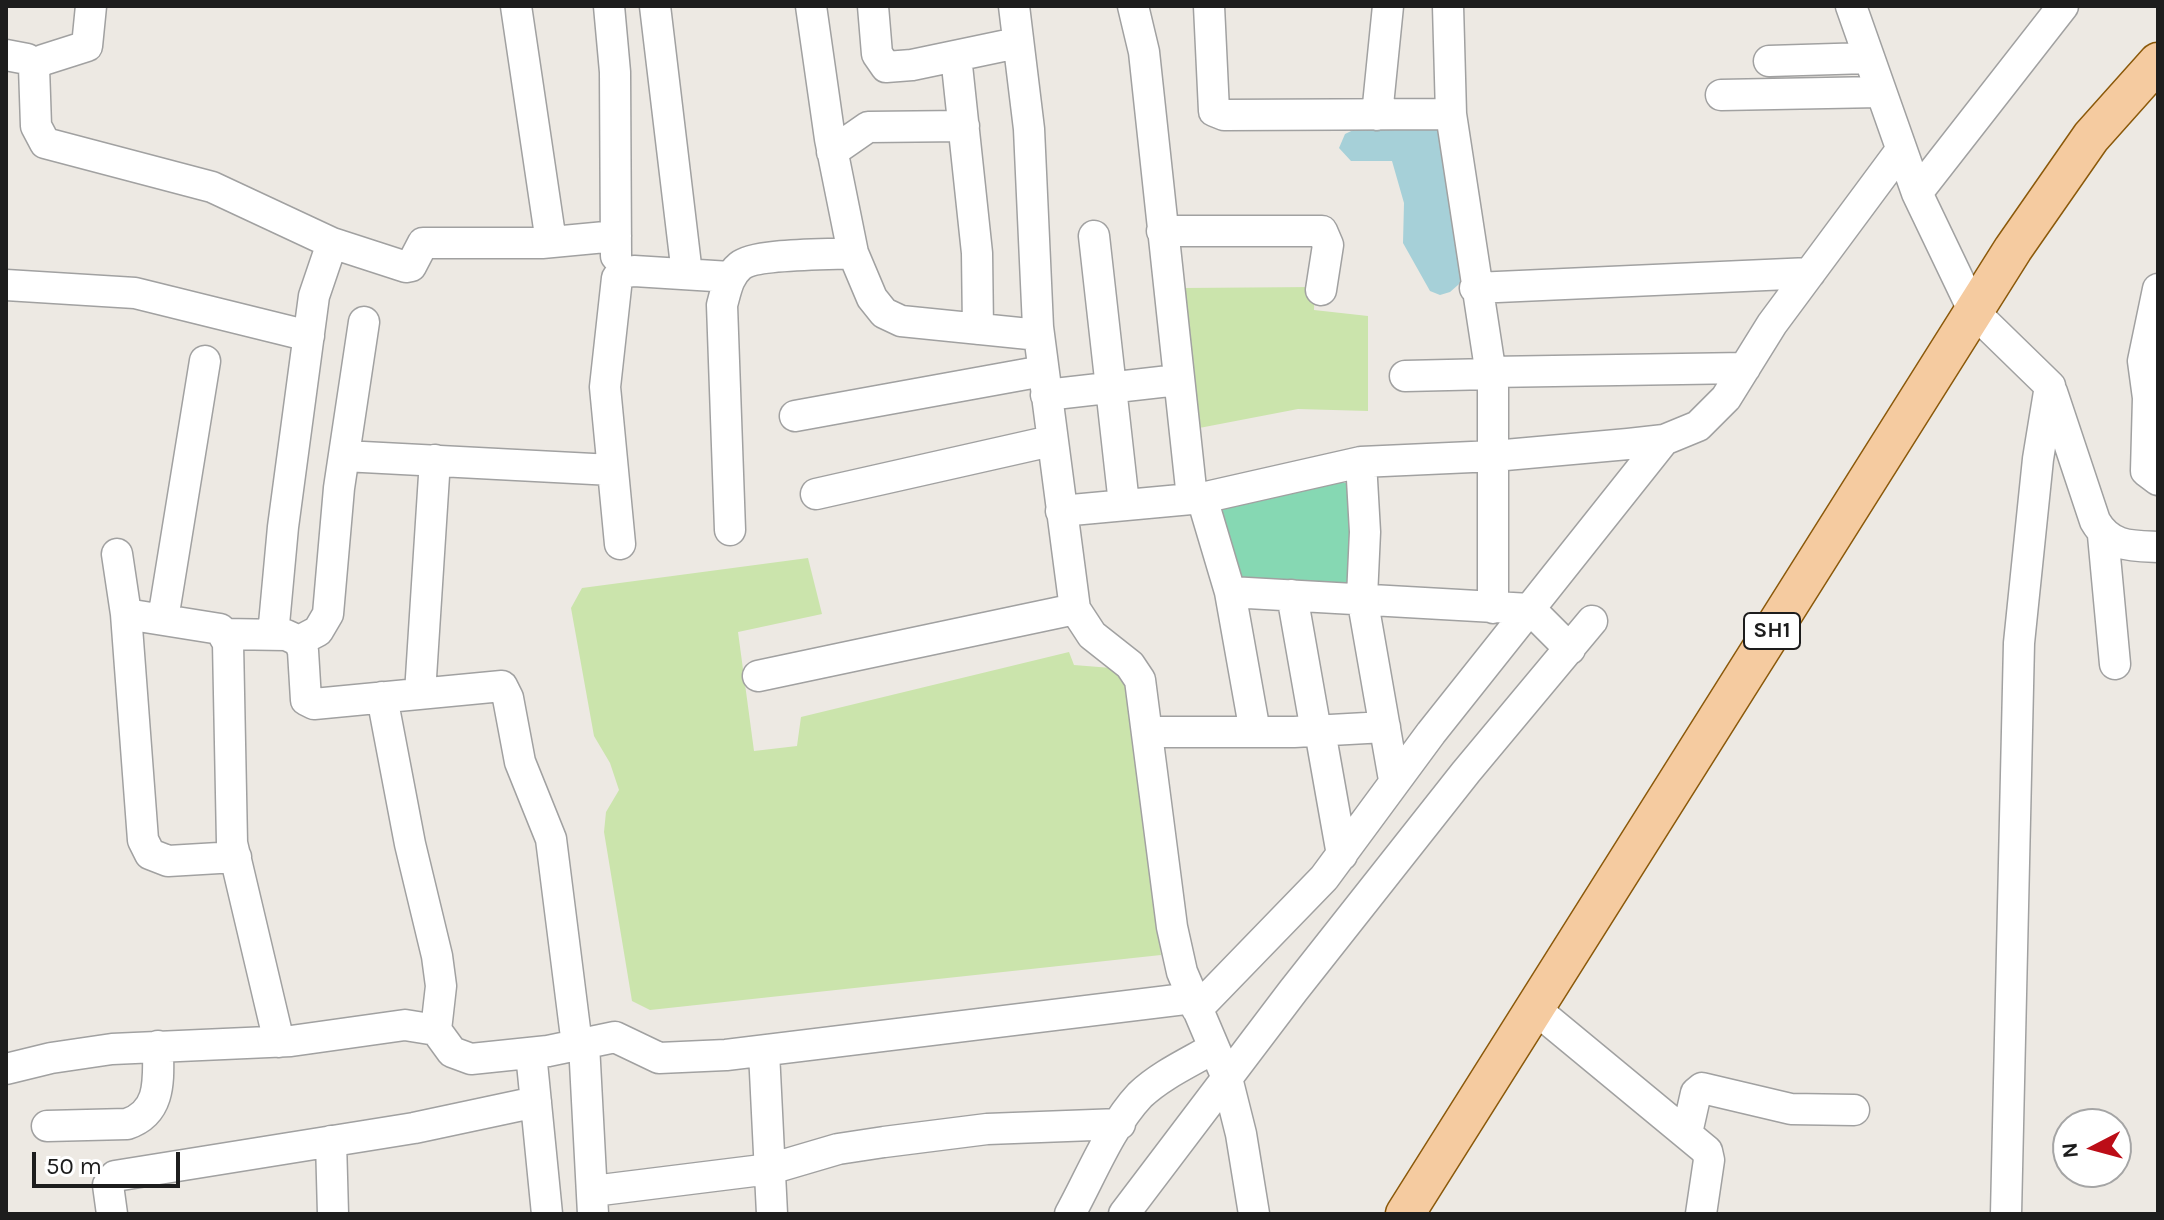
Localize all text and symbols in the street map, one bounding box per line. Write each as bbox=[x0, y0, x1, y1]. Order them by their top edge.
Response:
road number: SH1 bbox=[1744, 613, 1800, 649]
north arrow bbox=[2052, 1108, 2132, 1188]
scale bar bbox=[36, 1136, 184, 1186]
text: N bbox=[2056, 1141, 2084, 1160]
text: 50 m bbox=[46, 1152, 102, 1180]

